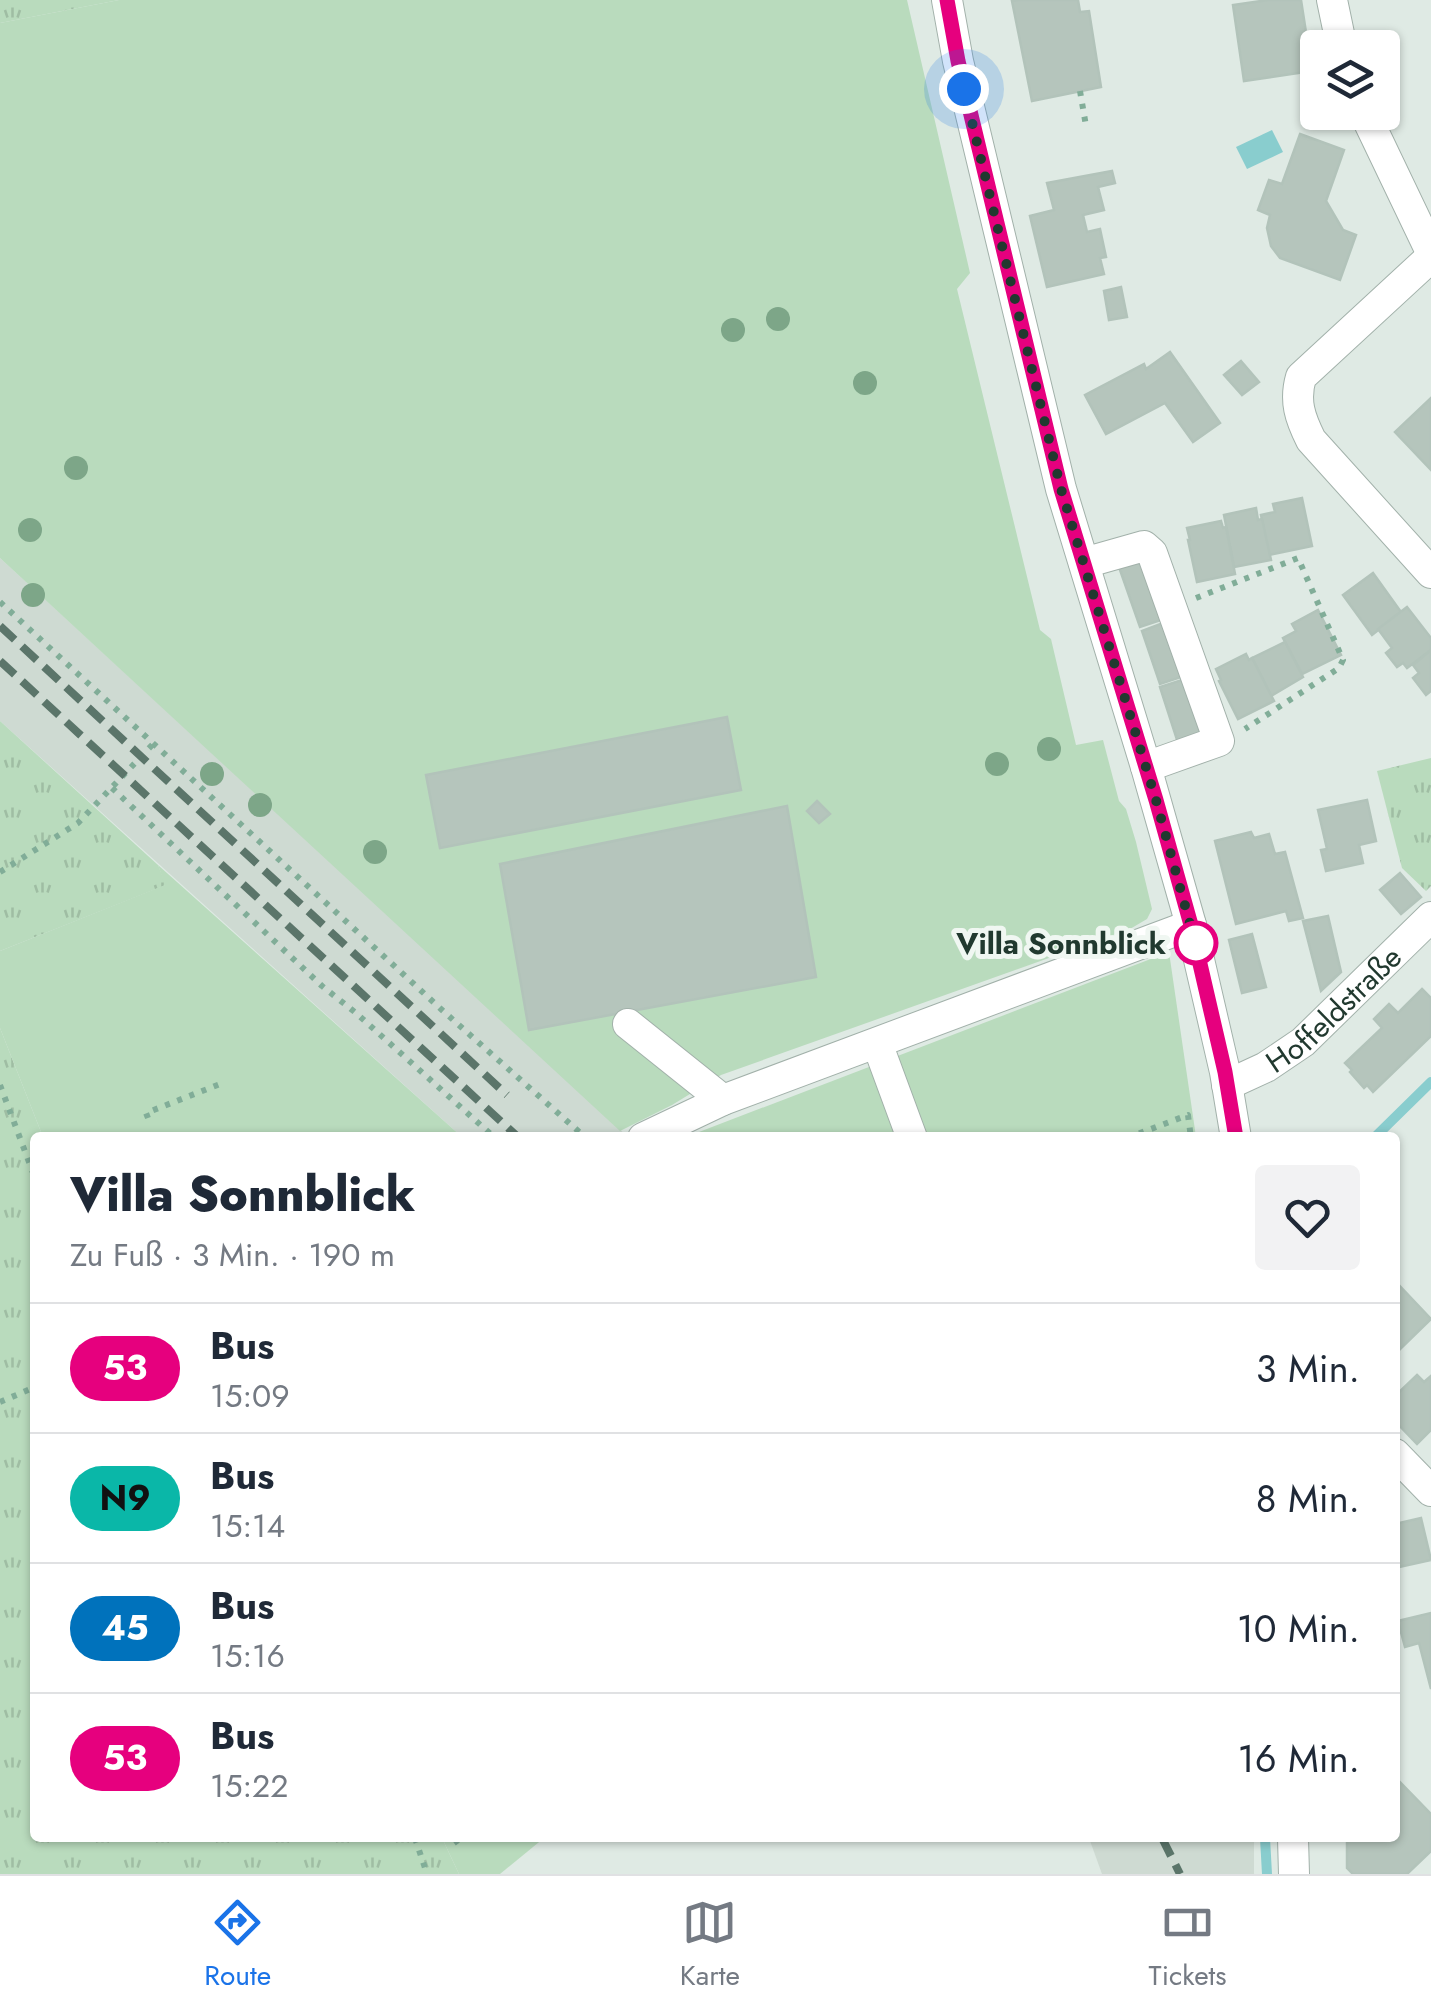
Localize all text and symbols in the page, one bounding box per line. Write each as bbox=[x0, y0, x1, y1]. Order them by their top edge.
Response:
map controls bbox=[1300, 30, 1400, 130]
button: layers bbox=[1300, 30, 1400, 130]
your location bbox=[939, 64, 989, 114]
place label: Villa Sonnblick bbox=[955, 922, 1167, 965]
marker: Villa Sonnblick bbox=[1175, 922, 1217, 964]
street label: Hoffeldstraße bbox=[1257, 936, 1411, 1083]
text: Villa Sonnblick bbox=[70, 1160, 416, 1229]
button: heart bbox=[1255, 1165, 1360, 1270]
text: Zu Fuß · 3 Min. · 190 m bbox=[70, 1232, 395, 1278]
text: Bus bbox=[210, 1318, 274, 1373]
text: 3 Min. bbox=[1256, 1341, 1360, 1396]
text: 53 bbox=[103, 1343, 147, 1393]
text: 15:09 bbox=[210, 1373, 290, 1419]
text: Bus bbox=[210, 1448, 274, 1503]
text: 8 Min. bbox=[1256, 1471, 1360, 1526]
text: N9 bbox=[99, 1473, 151, 1523]
text: 15:14 bbox=[210, 1503, 285, 1549]
text: Bus bbox=[210, 1578, 274, 1633]
text: 10 Min. bbox=[1237, 1601, 1360, 1656]
text: 45 bbox=[101, 1603, 149, 1653]
text: 15:16 bbox=[210, 1633, 285, 1679]
text: Bus bbox=[210, 1708, 274, 1763]
text: 16 Min. bbox=[1238, 1731, 1360, 1786]
text: 53 bbox=[103, 1733, 147, 1783]
text: 15:22 bbox=[210, 1763, 288, 1809]
tab: Route bbox=[204, 1895, 271, 1996]
tab: Karte bbox=[680, 1895, 740, 1996]
tab: Tickets bbox=[1149, 1895, 1227, 1996]

